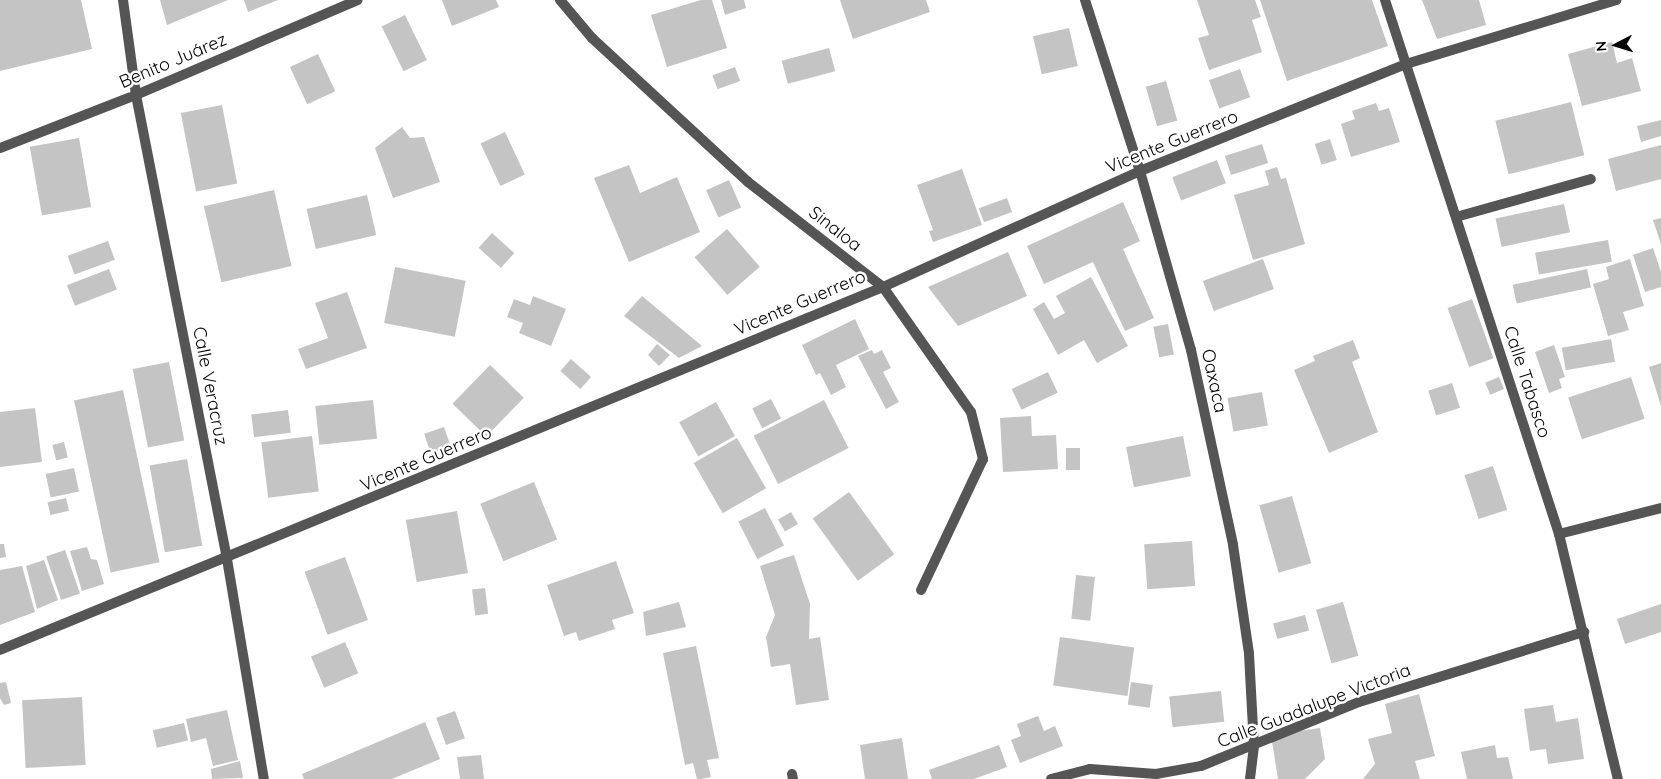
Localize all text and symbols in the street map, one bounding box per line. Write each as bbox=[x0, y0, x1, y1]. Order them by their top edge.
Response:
north arrow bbox=[1591, 20, 1641, 70]
street label: Benito Juárez bbox=[116, 29, 230, 93]
text: N bbox=[1592, 40, 1610, 52]
street label: Vicente Guerrero bbox=[1103, 106, 1241, 178]
street label: Sinaloa bbox=[804, 202, 866, 256]
street label: Vicente Guerrero bbox=[731, 266, 869, 340]
street label: Calle Tabasco bbox=[1499, 323, 1555, 441]
street label: Calle Veracruz bbox=[188, 325, 232, 447]
street label: Oaxaca bbox=[1197, 347, 1231, 415]
street label: Vicente Guerrero bbox=[357, 422, 495, 496]
street label: Calle Guadalupe Victoria bbox=[1214, 659, 1414, 753]

